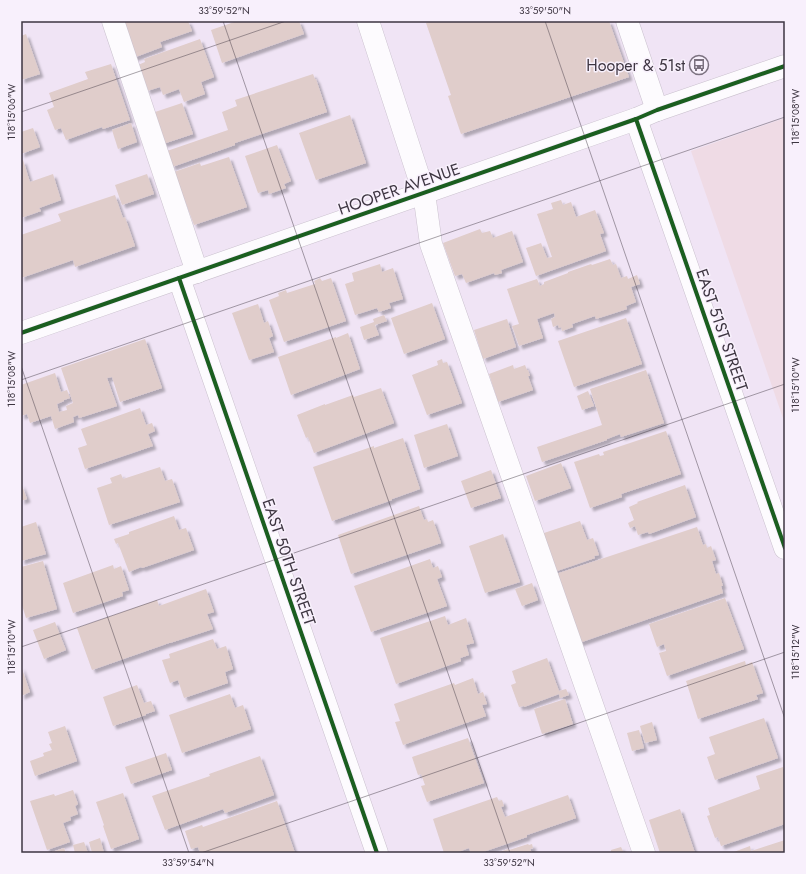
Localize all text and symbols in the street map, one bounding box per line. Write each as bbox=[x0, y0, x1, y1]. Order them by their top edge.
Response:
text: 33°59'52"N bbox=[198, 3, 250, 18]
text: 33°59'50"N bbox=[519, 3, 571, 18]
place label: Hooper & 51st bbox=[586, 54, 685, 77]
bus stop icon: Hooper & 51st bbox=[688, 54, 710, 76]
text: 118°15'06"W bbox=[4, 84, 19, 140]
text: 118°15'08"W bbox=[788, 89, 803, 145]
street label: HOOPER AVENUE bbox=[335, 157, 463, 221]
street label: EAST 51ST STREET bbox=[690, 266, 754, 395]
text: 118°15'08"W bbox=[4, 351, 19, 407]
text: 118°15'10"W bbox=[788, 357, 803, 413]
street label: EAST 50TH STREET bbox=[256, 495, 322, 629]
text: 118°15'10"W bbox=[4, 619, 19, 675]
text: 118°15'12"W bbox=[788, 624, 803, 679]
text: 33°59'54"N bbox=[162, 855, 214, 870]
text: 33°59'52"N bbox=[483, 855, 535, 870]

